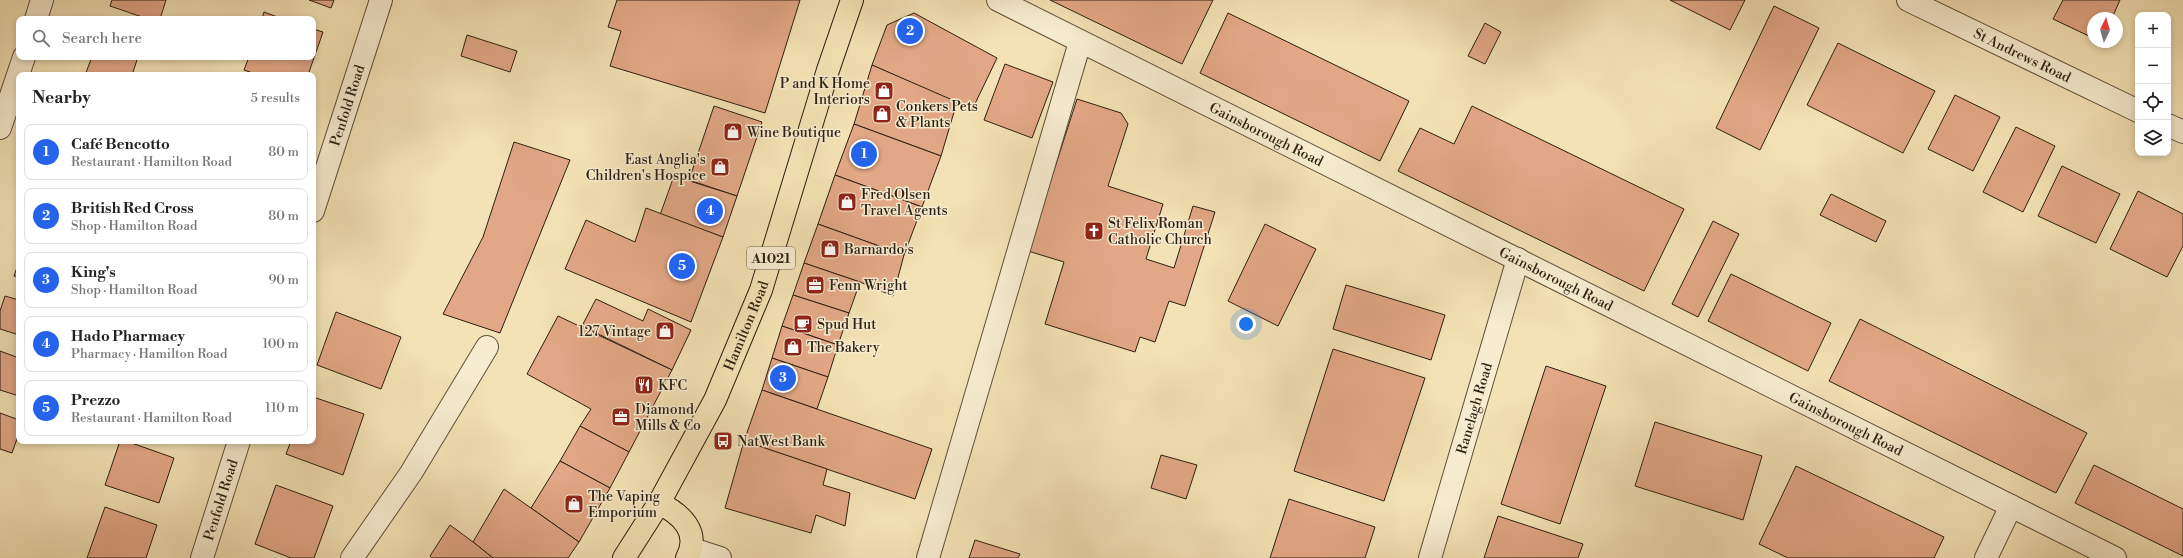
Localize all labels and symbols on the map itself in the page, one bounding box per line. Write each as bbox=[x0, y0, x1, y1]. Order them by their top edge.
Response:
north arrow bbox=[2087, 12, 2123, 48]
pin: 2 bbox=[897, 16, 923, 46]
street label: St Andrews Road bbox=[1970, 25, 2074, 87]
street label: Penfold Road bbox=[327, 63, 370, 149]
place label: P and K Home Interiors bbox=[780, 75, 870, 109]
shop icon: P and K Home Interiors bbox=[873, 80, 895, 102]
place label: Conkers Pets & Plants bbox=[896, 98, 978, 132]
street label: Gainsborough Road bbox=[1206, 99, 1326, 171]
shop icon: Conkers Pets & Plants bbox=[871, 103, 893, 125]
shop icon: Wine Boutique bbox=[722, 121, 744, 143]
place label: Wine Boutique bbox=[746, 124, 841, 142]
pin: 1 bbox=[851, 139, 877, 169]
place label: East Anglia's Children's Hospice bbox=[586, 151, 706, 185]
shop icon: East Anglia's Children's Hospice bbox=[709, 156, 731, 178]
place label: Fred Olsen Travel Agents bbox=[861, 186, 948, 220]
shop icon: Fred Olsen Travel Agents bbox=[836, 191, 858, 213]
pin: 4 bbox=[697, 196, 723, 226]
place label: St Felix Roman Catholic Church bbox=[1108, 215, 1213, 249]
church icon: St Felix Roman Catholic Church bbox=[1083, 220, 1105, 242]
shop icon: Barnardo's bbox=[819, 238, 841, 260]
place label: Barnardo's bbox=[843, 241, 914, 259]
street label: Gainsborough Road bbox=[1496, 244, 1616, 316]
road number: A1021 bbox=[747, 247, 795, 269]
pin: 5 bbox=[669, 251, 695, 281]
office icon: Fenn Wright bbox=[804, 274, 826, 296]
place label: Fenn Wright bbox=[829, 277, 908, 295]
street label: Hamilton Road bbox=[720, 279, 773, 374]
cafe icon: Spud Hut bbox=[792, 313, 814, 335]
your location bbox=[1236, 314, 1256, 334]
place label: Spud Hut bbox=[817, 316, 876, 334]
shop icon: 127 Vintage bbox=[654, 320, 676, 342]
place label: 127 Vintage bbox=[578, 323, 651, 341]
shop icon: The Bakery bbox=[782, 336, 804, 358]
place label: The Bakery bbox=[807, 339, 880, 357]
street label: Ranelagh Road bbox=[1453, 361, 1497, 457]
pin: 3 bbox=[770, 363, 796, 393]
restaurant icon: KFC bbox=[633, 374, 655, 396]
place label: KFC bbox=[658, 377, 687, 395]
street label: Gainsborough Road bbox=[1786, 389, 1906, 461]
place label: Diamond Mills & Co bbox=[635, 401, 701, 435]
office icon: Diamond Mills & Co bbox=[610, 406, 632, 428]
bus stop icon: NatWest Bank bbox=[712, 430, 734, 452]
place label: NatWest Bank bbox=[737, 433, 825, 451]
street label: Penfold Road bbox=[200, 457, 243, 543]
place label: The Vaping Emporium bbox=[588, 488, 661, 522]
shop icon: The Vaping Emporium bbox=[563, 493, 585, 515]

